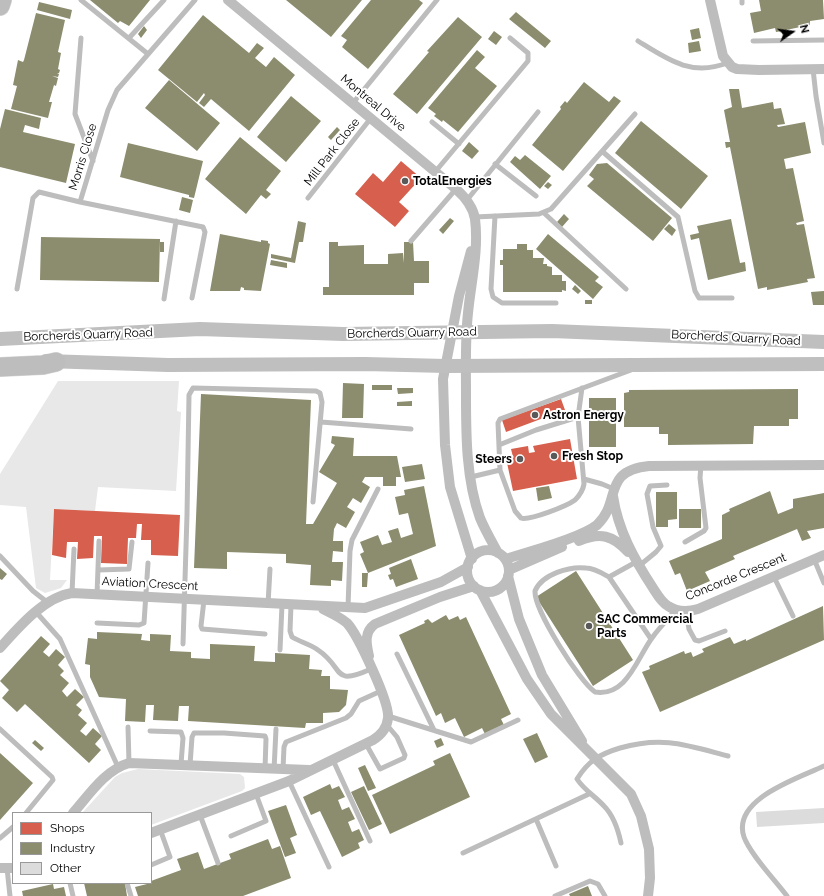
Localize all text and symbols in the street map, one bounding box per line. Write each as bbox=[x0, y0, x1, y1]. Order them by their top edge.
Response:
north arrow bbox=[772, 12, 812, 52]
text: N bbox=[797, 23, 811, 35]
street label: Montreal Drive bbox=[337, 71, 409, 135]
street label: Mill Park Close bbox=[301, 115, 363, 189]
street label: Morris Close bbox=[66, 122, 100, 192]
place label: TotalEnergies bbox=[413, 174, 492, 188]
marker: TotalEnergies bbox=[400, 176, 410, 186]
street label: Borcherds Quarry Road bbox=[347, 325, 477, 341]
street label: Borcherds Quarry Road bbox=[23, 326, 153, 344]
street label: Borcherds Quarry Road bbox=[671, 327, 801, 349]
place label: Astron Energy bbox=[543, 408, 624, 422]
marker: Astron Energy bbox=[530, 410, 540, 420]
place label: Fresh Stop bbox=[562, 449, 623, 463]
marker: Fresh Stop bbox=[549, 451, 559, 461]
place label: Steers bbox=[475, 452, 512, 466]
marker: Steers bbox=[515, 454, 525, 464]
street label: Concorde Crescent bbox=[684, 550, 788, 604]
street label: Aviation Crescent bbox=[101, 574, 199, 594]
place label: SAC Commercial Parts bbox=[597, 612, 693, 640]
marker: SAC Commercial Parts bbox=[584, 621, 594, 631]
legend bbox=[12, 812, 152, 884]
text: Shops bbox=[50, 821, 85, 835]
text: Industry bbox=[50, 841, 95, 855]
text: Other bbox=[50, 861, 81, 875]

